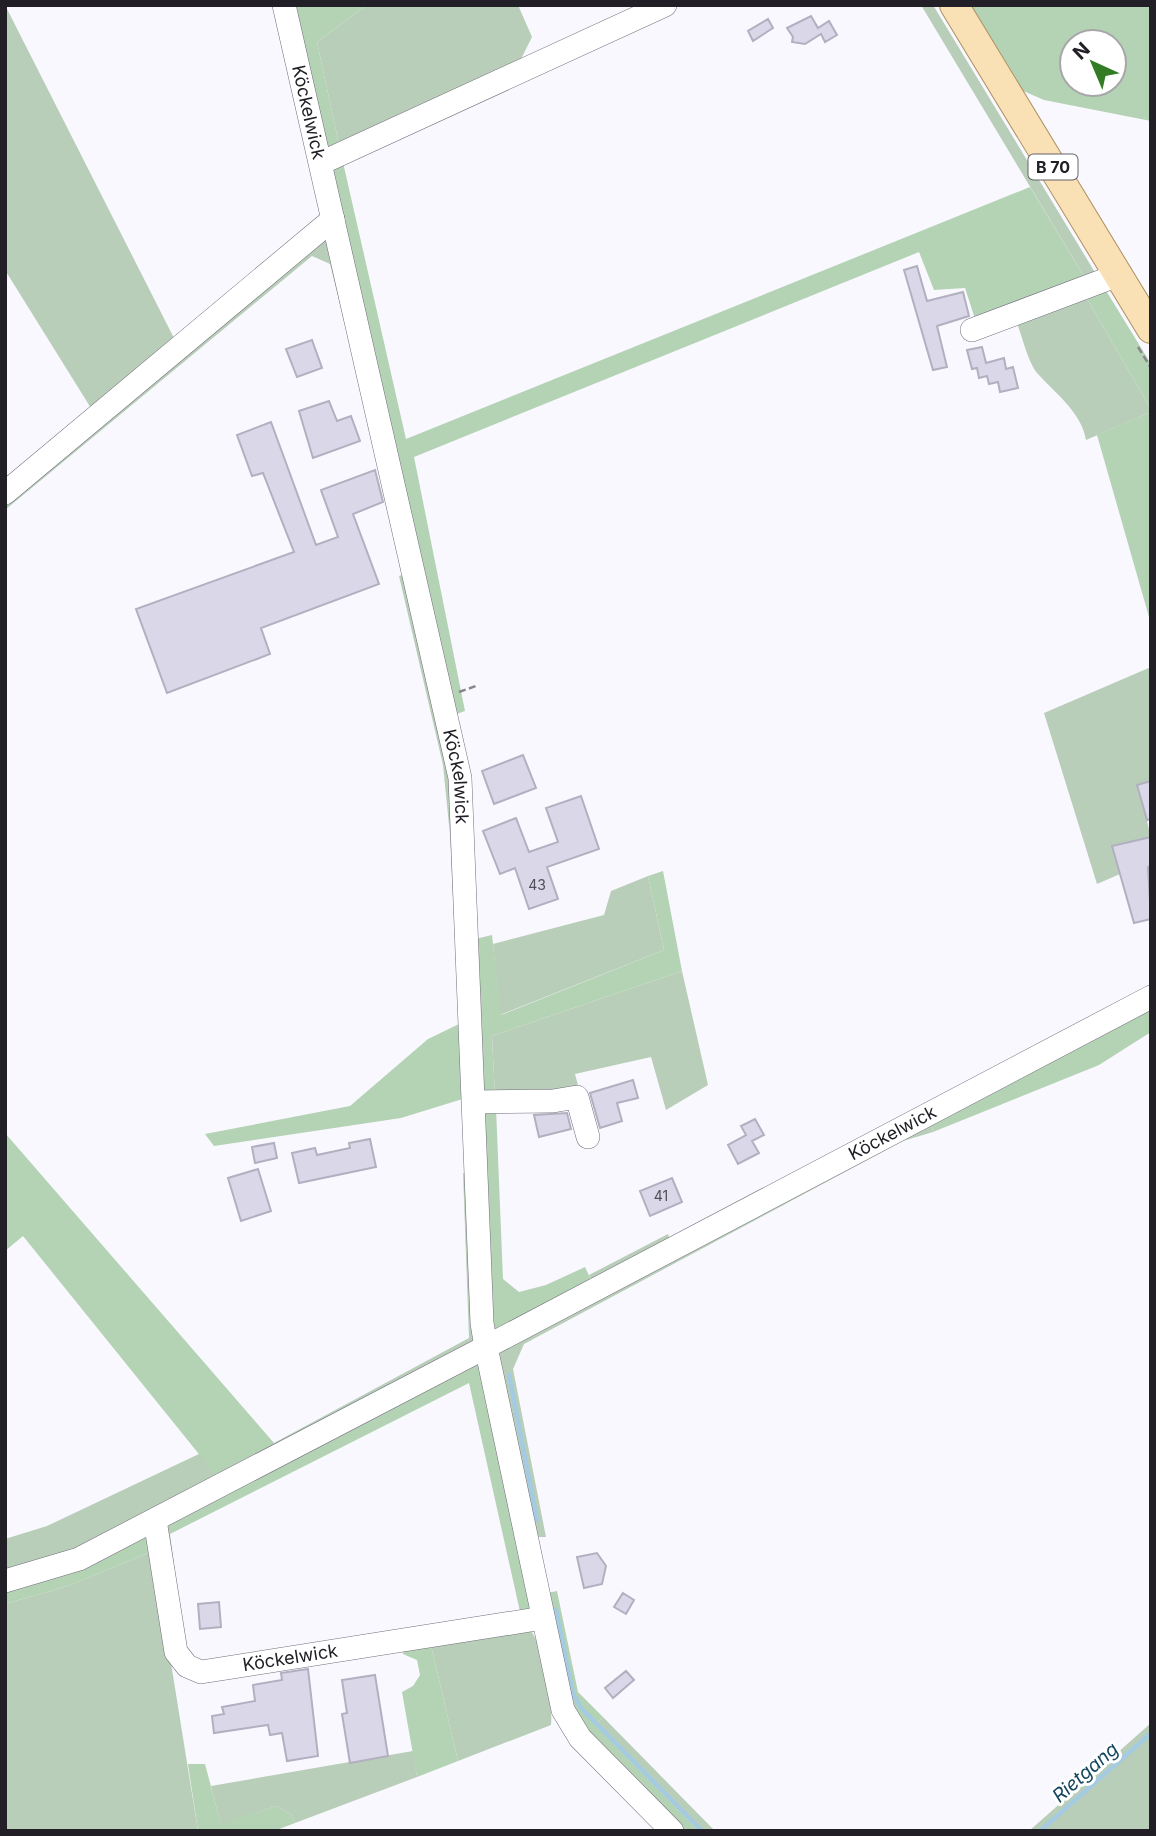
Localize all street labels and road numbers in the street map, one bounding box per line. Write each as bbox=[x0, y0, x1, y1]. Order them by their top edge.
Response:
street label: Köckelwick bbox=[288, 63, 330, 161]
road number: B 70 bbox=[1028, 154, 1078, 180]
street label: Köckelwick bbox=[439, 727, 473, 825]
street label: Köckelwick bbox=[845, 1101, 940, 1164]
street label: Köckelwick bbox=[241, 1640, 339, 1675]

